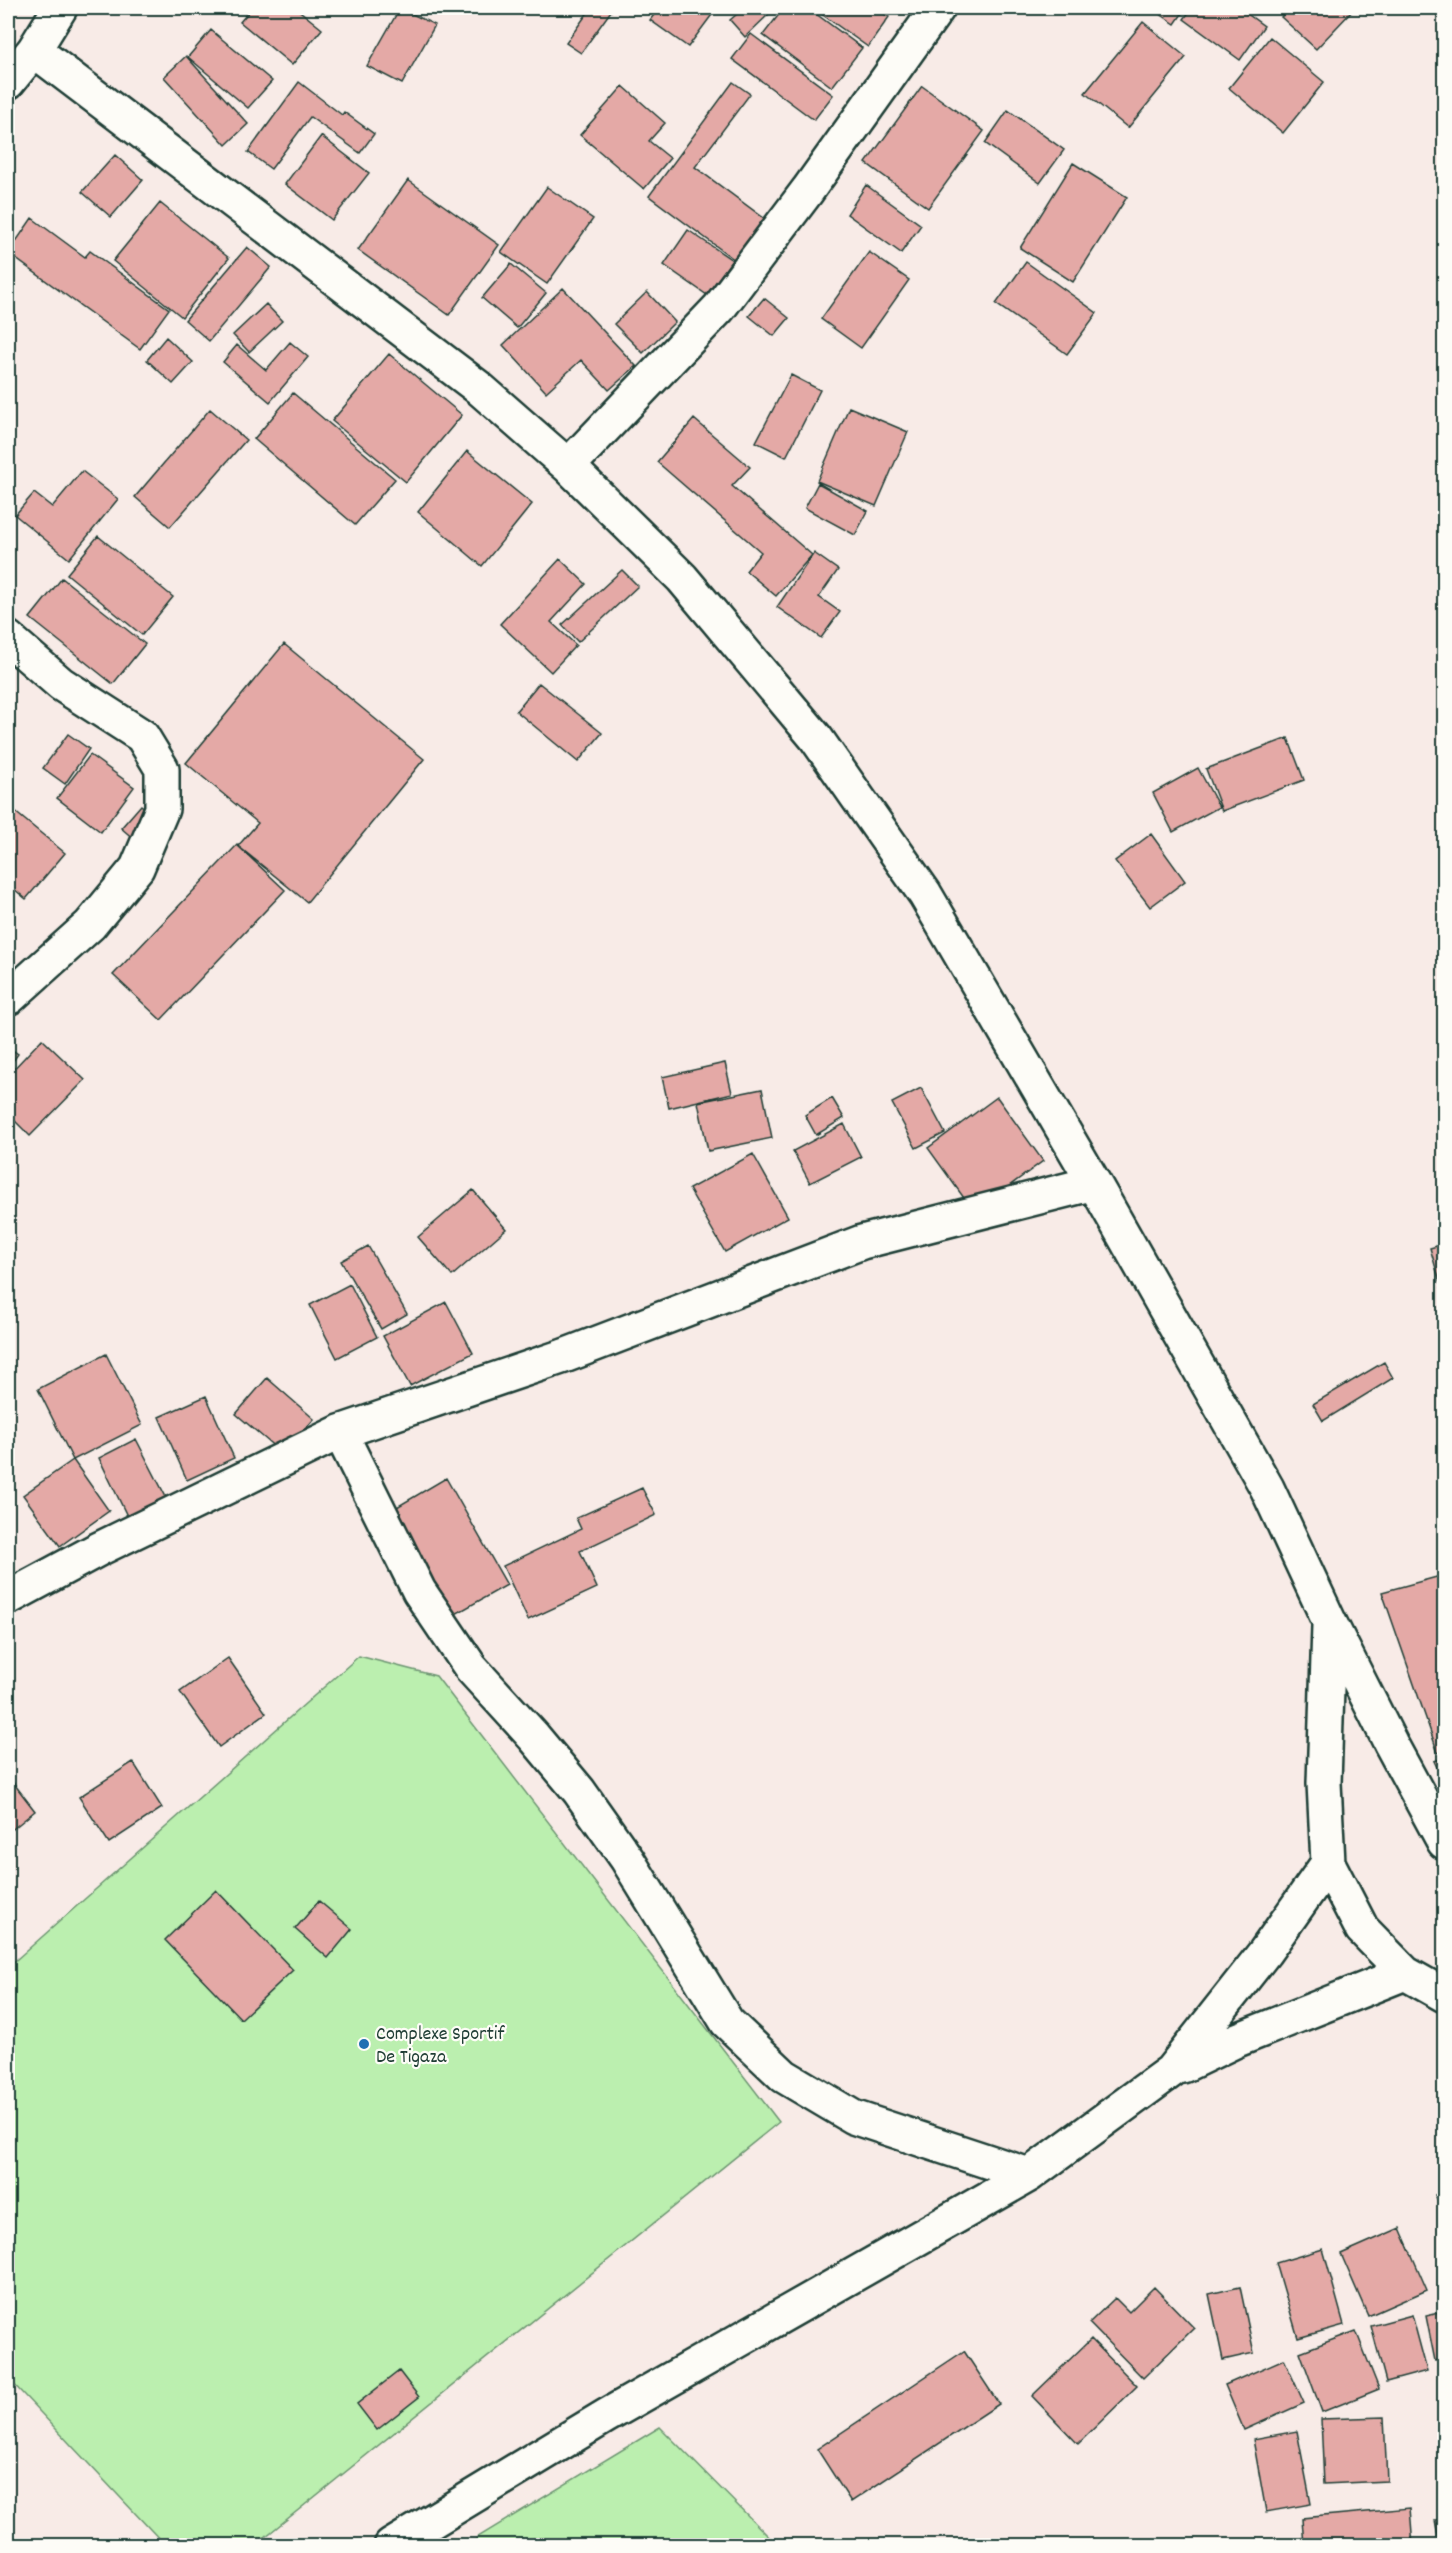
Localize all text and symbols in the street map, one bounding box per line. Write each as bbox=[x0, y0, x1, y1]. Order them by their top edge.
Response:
place label: Complexe Sportif De Tigaza bbox=[376, 2021, 505, 2072]
marker: Complexe Sportif De Tigaza bbox=[357, 2037, 371, 2051]

